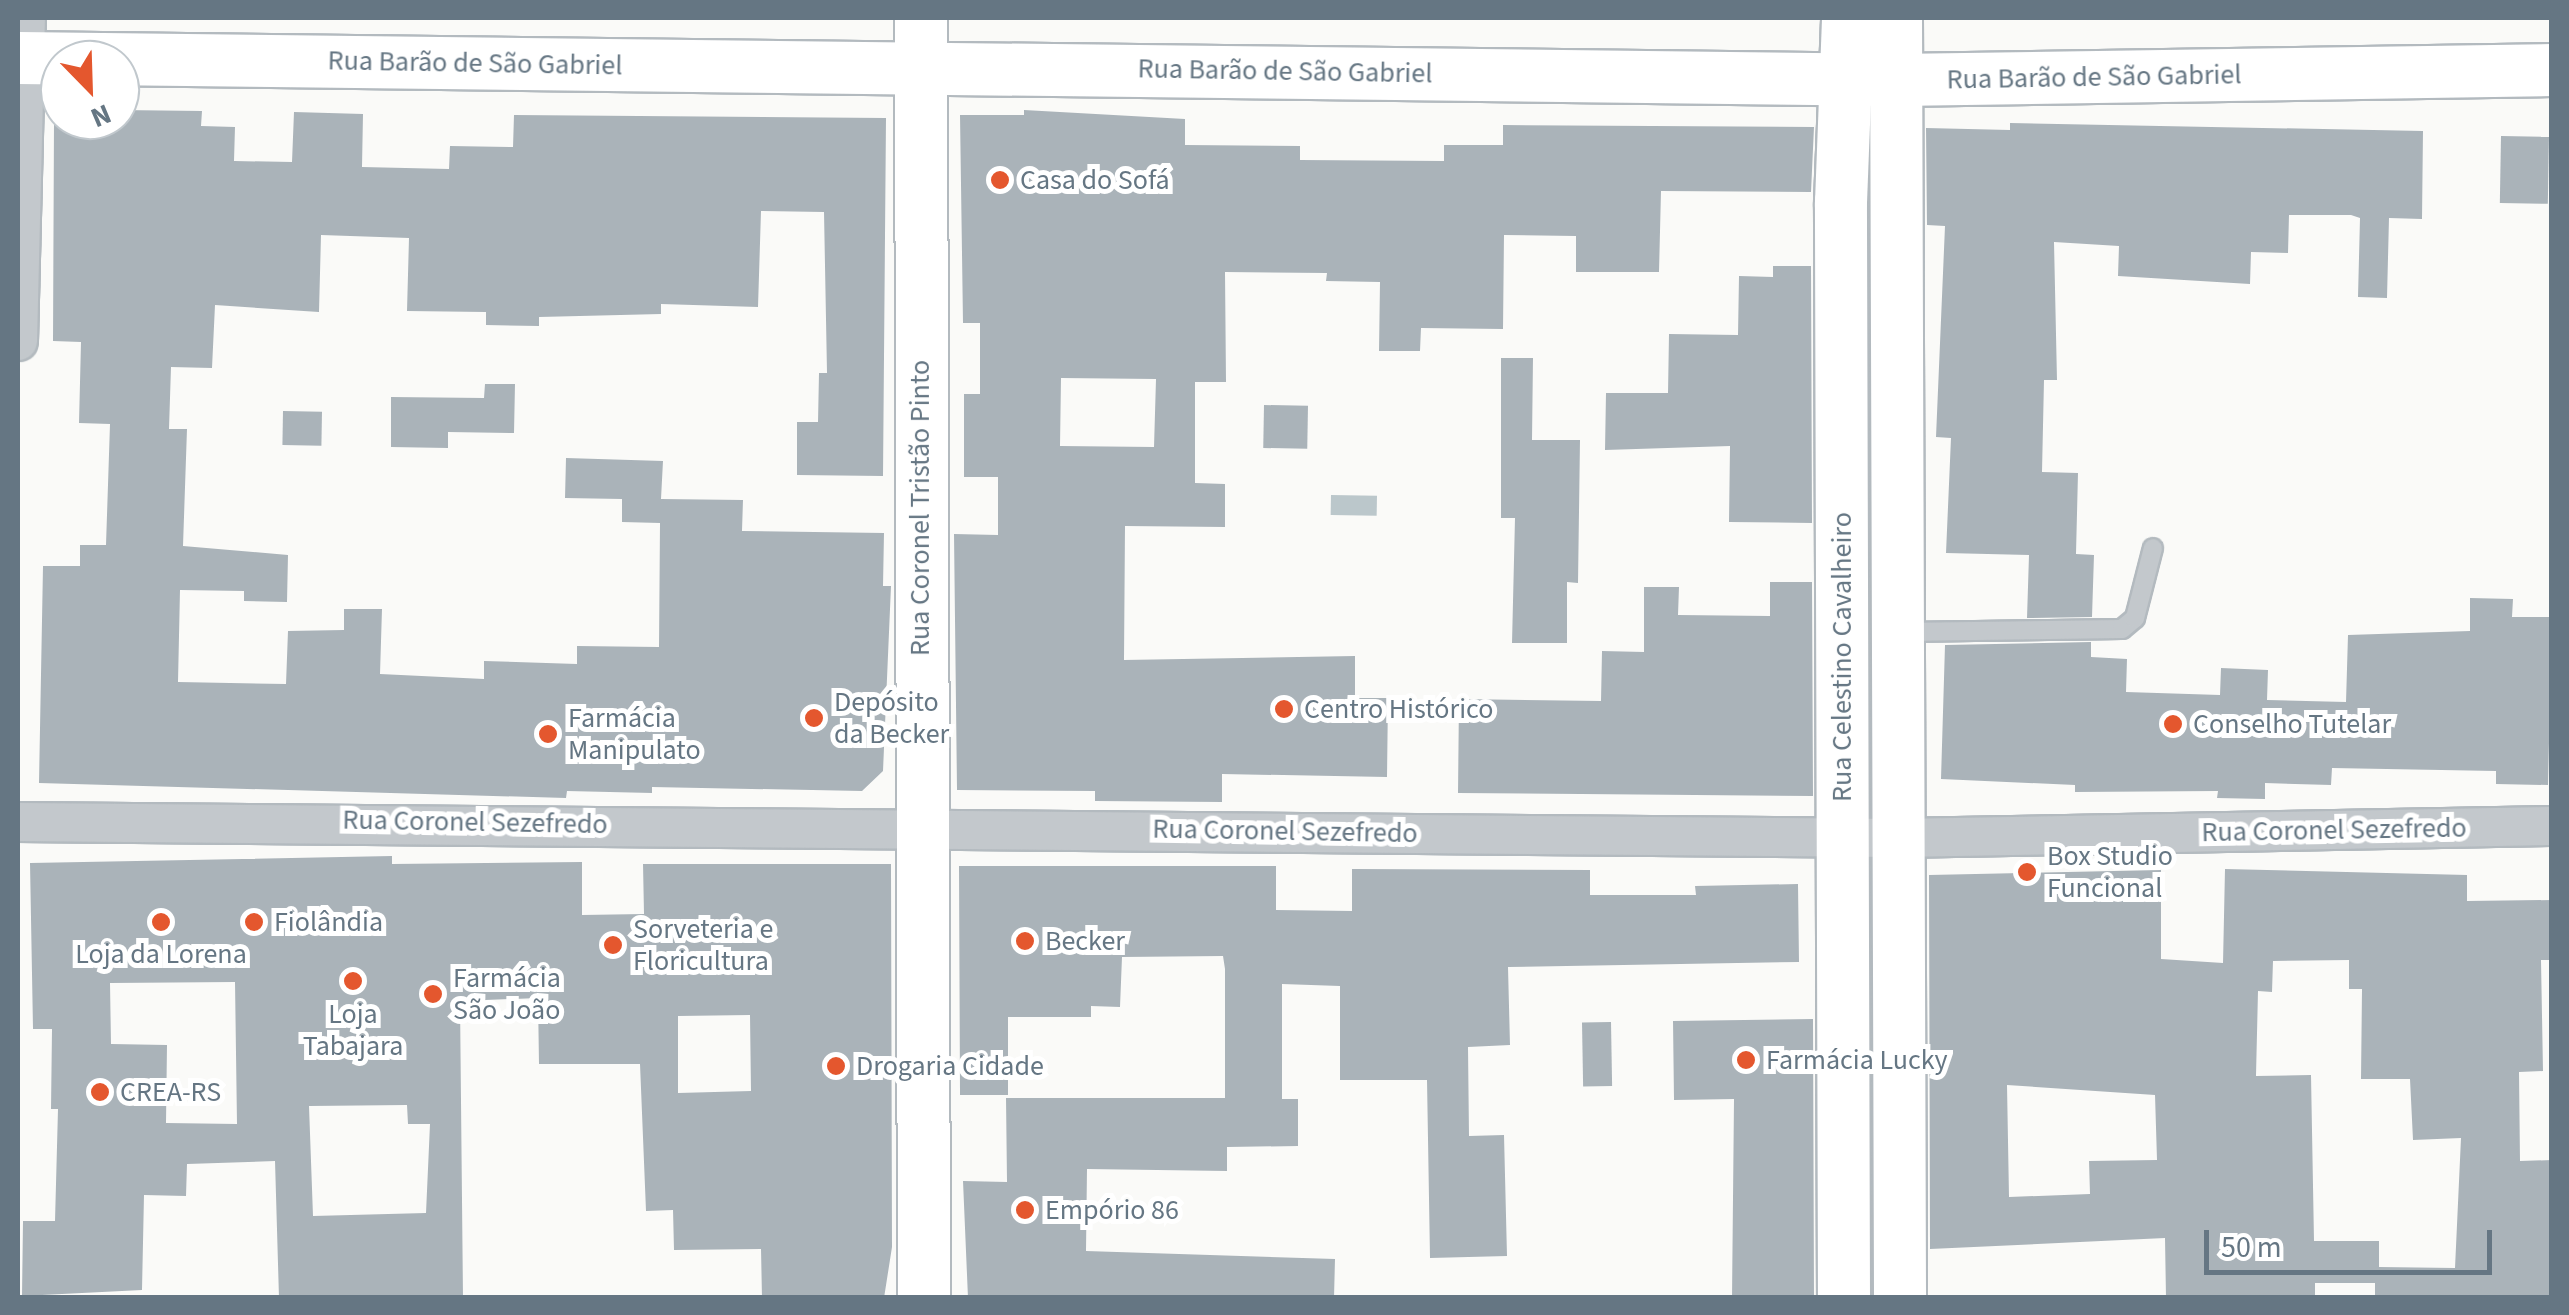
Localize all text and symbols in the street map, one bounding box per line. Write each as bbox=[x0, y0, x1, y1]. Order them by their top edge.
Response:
north arrow bbox=[40, 40, 140, 140]
street label: Rua Barão de São Gabriel bbox=[327, 44, 623, 82]
street label: Rua Barão de São Gabriel bbox=[1137, 52, 1433, 90]
street label: Rua Barão de São Gabriel bbox=[1946, 58, 2242, 96]
text: N bbox=[85, 94, 117, 138]
place label: Casa do Sofá bbox=[1020, 163, 1170, 197]
marker: Casa do Sofá bbox=[989, 169, 1011, 191]
street label: Rua Coronel Tristão Pinto bbox=[903, 360, 937, 656]
street label: Rua Celestino Cavalheiro bbox=[1825, 512, 1859, 802]
place label: Depósito da Becker bbox=[834, 685, 949, 751]
place label: Centro Histórico bbox=[1304, 692, 1493, 726]
marker: Centro Histórico bbox=[1273, 698, 1295, 720]
place label: Farmácia Manipulato bbox=[568, 701, 701, 767]
marker: Depósito da Becker bbox=[803, 707, 825, 729]
place label: Conselho Tutelar bbox=[2193, 707, 2391, 741]
marker: Conselho Tutelar bbox=[2162, 713, 2184, 735]
marker: Farmácia Manipulato bbox=[537, 723, 559, 745]
street label: Rua Coronel Sezefredo bbox=[342, 803, 608, 841]
street label: Rua Coronel Sezefredo bbox=[2201, 811, 2467, 849]
street label: Rua Coronel Sezefredo bbox=[1152, 812, 1418, 850]
place label: Box Studio Funcional bbox=[2047, 839, 2173, 905]
marker: Box Studio Funcional bbox=[2016, 861, 2038, 883]
place label: Fiolândia bbox=[274, 905, 383, 939]
marker: Loja da Lorena bbox=[150, 911, 172, 933]
marker: Fiolândia bbox=[243, 911, 265, 933]
place label: Sorveteria e Floricultura bbox=[633, 912, 773, 978]
place label: Becker bbox=[1045, 924, 1125, 958]
marker: Becker bbox=[1014, 930, 1036, 952]
marker: Sorveteria e Floricultura bbox=[602, 934, 624, 956]
place label: Loja da Lorena bbox=[75, 937, 247, 971]
place label: Farmácia São João bbox=[453, 961, 561, 1027]
marker: Loja Tabajara bbox=[342, 970, 364, 992]
marker: Farmácia São João bbox=[422, 983, 444, 1005]
place label: Loja Tabajara bbox=[303, 997, 403, 1063]
place label: Farmácia Lucky bbox=[1766, 1043, 1948, 1077]
place label: Drogaria Cidade bbox=[856, 1049, 1044, 1083]
marker: Farmácia Lucky bbox=[1735, 1049, 1757, 1071]
marker: Drogaria Cidade bbox=[825, 1055, 847, 1077]
place label: CREA-RS bbox=[120, 1075, 221, 1109]
marker: CREA-RS bbox=[89, 1081, 111, 1103]
place label: Empório 86 bbox=[1045, 1193, 1179, 1227]
marker: Empório 86 bbox=[1014, 1199, 1036, 1221]
scale bar bbox=[2209, 1210, 2496, 1272]
text: 50 m bbox=[2221, 1226, 2282, 1269]

